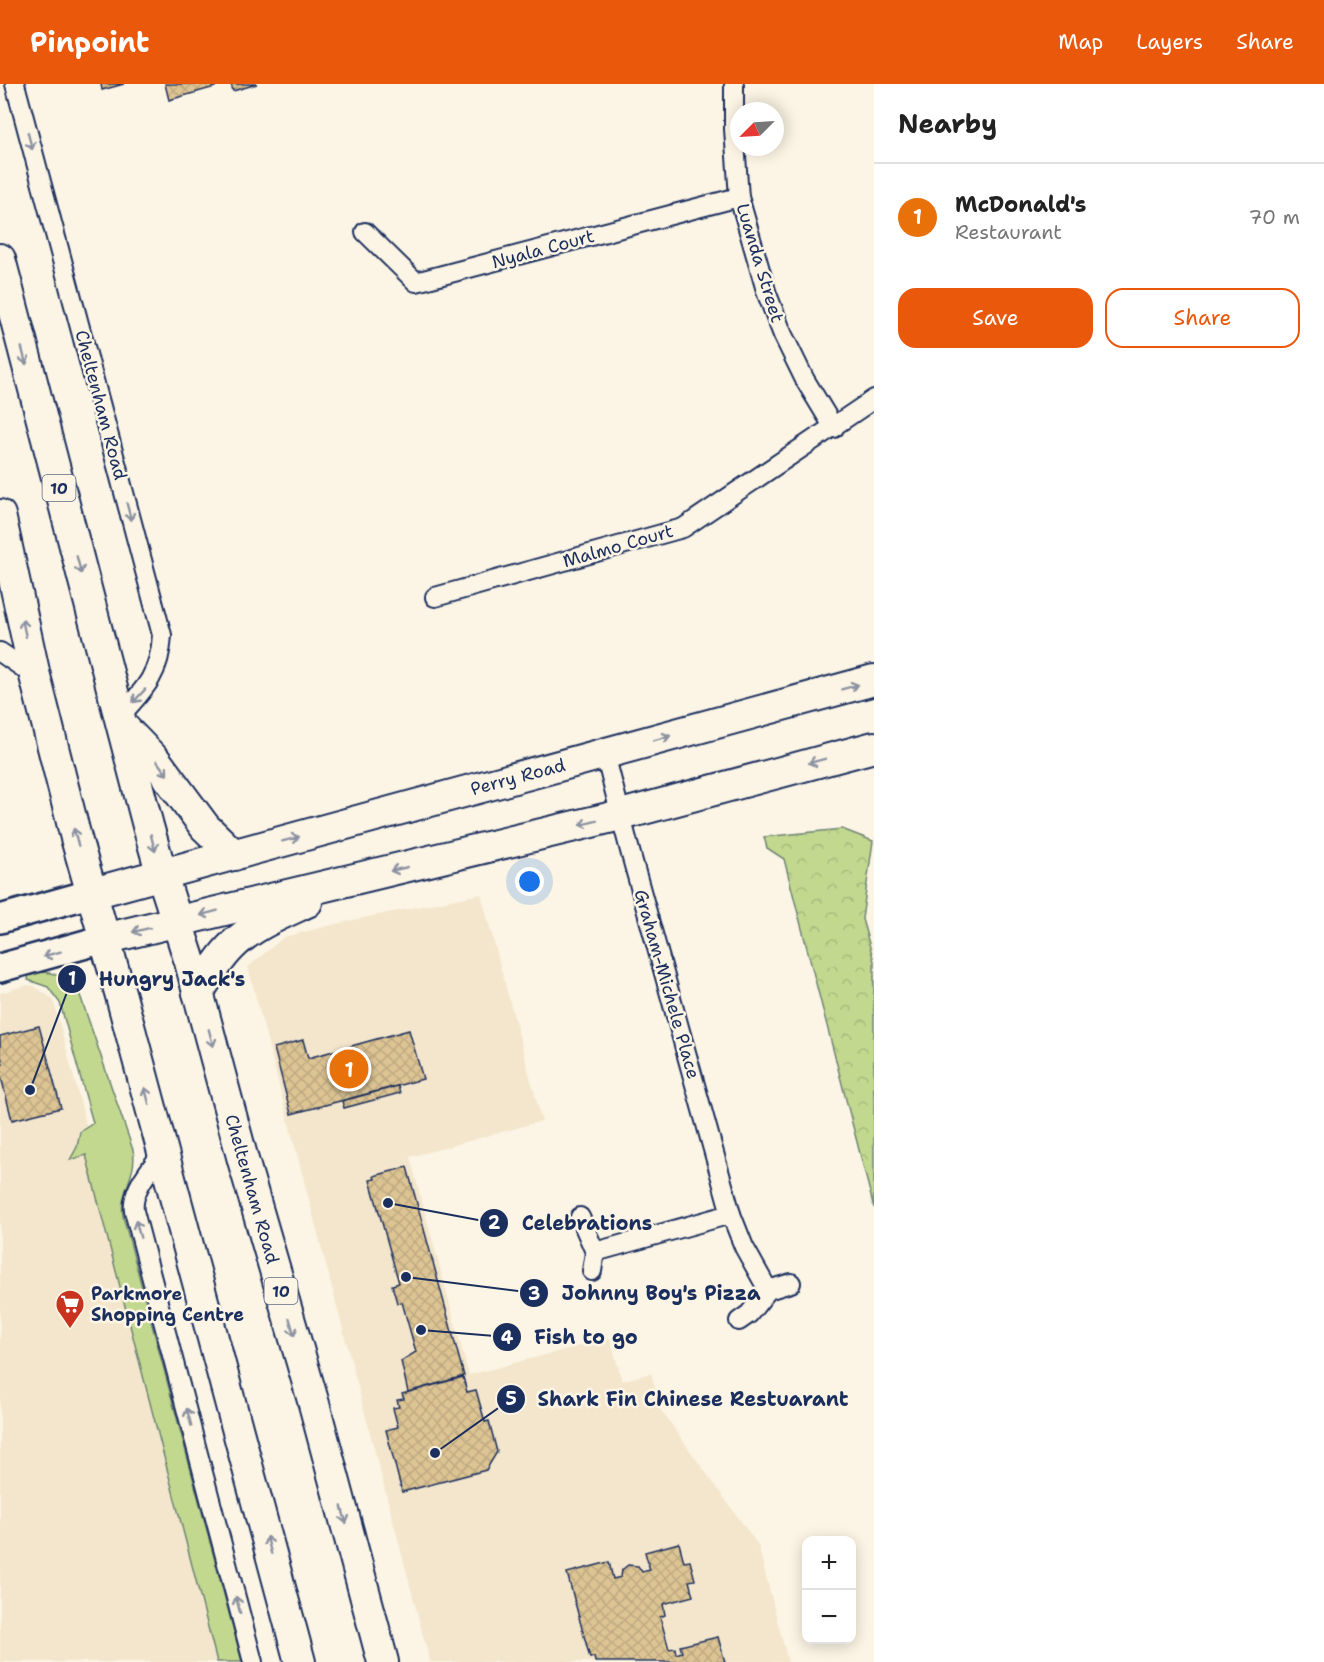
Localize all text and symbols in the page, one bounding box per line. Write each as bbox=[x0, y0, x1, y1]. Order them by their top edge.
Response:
text: Pinpoint bbox=[30, 23, 149, 61]
text: Map bbox=[1058, 28, 1103, 56]
text: Layers bbox=[1136, 28, 1203, 56]
text: Share bbox=[1236, 28, 1294, 56]
north arrow bbox=[730, 102, 784, 156]
text: Nearby bbox=[898, 106, 997, 141]
one-way arrow bbox=[25, 131, 37, 150]
text: McDonald's bbox=[955, 190, 1086, 219]
street label: Luanda Street bbox=[731, 201, 790, 326]
text: 1 bbox=[913, 204, 922, 230]
text: 70 m bbox=[1248, 204, 1300, 230]
text: Restaurant bbox=[955, 219, 1062, 245]
street label: Nyala Court bbox=[489, 224, 597, 274]
button: Save bbox=[898, 288, 1093, 348]
button: Share bbox=[1105, 288, 1300, 348]
street label: Cheltenham Road bbox=[69, 327, 133, 483]
one-way arrow bbox=[19, 346, 30, 365]
road number: 10 bbox=[42, 475, 76, 501]
one-way arrow bbox=[124, 502, 136, 521]
street label: Malmo Court bbox=[560, 519, 676, 573]
one-way arrow bbox=[74, 555, 86, 574]
one-way arrow bbox=[18, 618, 29, 638]
one-way arrow bbox=[840, 680, 859, 692]
one-way arrow bbox=[132, 689, 146, 704]
one-way arrow bbox=[652, 732, 671, 744]
street label: Perry Road bbox=[468, 753, 568, 801]
one-way arrow bbox=[808, 756, 827, 768]
one-way arrow bbox=[155, 760, 168, 776]
one-way arrow bbox=[579, 817, 598, 829]
one-way arrow bbox=[70, 828, 81, 847]
one-way arrow bbox=[148, 833, 159, 852]
one-way arrow bbox=[281, 833, 300, 844]
one-way arrow bbox=[390, 863, 409, 875]
your location bbox=[515, 867, 544, 896]
street label: Graham-Michele Place bbox=[628, 886, 706, 1082]
one-way arrow bbox=[200, 908, 219, 919]
one-way arrow bbox=[132, 925, 151, 937]
one-way arrow bbox=[43, 948, 62, 960]
callout: Hungry Jack's bbox=[57, 960, 257, 998]
text: Hungry Jack's bbox=[99, 966, 245, 992]
text: 1 bbox=[68, 967, 76, 991]
one-way arrow bbox=[205, 1028, 217, 1047]
pin: 1 bbox=[330, 1046, 368, 1092]
one-way arrow bbox=[141, 1086, 152, 1105]
street label: Cheltenham Road bbox=[219, 1111, 285, 1267]
callout: Celebrations bbox=[479, 1204, 664, 1242]
text: Celebrations bbox=[522, 1210, 652, 1236]
text: 2 bbox=[488, 1211, 501, 1235]
one-way arrow bbox=[132, 1219, 144, 1238]
callout: Johnny Boy's Pizza bbox=[519, 1274, 773, 1312]
road number: 10 bbox=[264, 1278, 298, 1304]
text: Johnny Boy's Pizza bbox=[561, 1280, 761, 1306]
place label: Parkmore Shopping Centre bbox=[91, 1282, 244, 1327]
text: 3 bbox=[528, 1282, 540, 1306]
supermarket icon: Parkmore Shopping Centre bbox=[54, 1288, 86, 1330]
one-way arrow bbox=[286, 1317, 298, 1336]
callout: Fish to go bbox=[492, 1318, 650, 1356]
text: Fish to go bbox=[534, 1324, 638, 1350]
text: 4 bbox=[501, 1326, 514, 1350]
callout: Shark Fin Chinese Restuarant bbox=[496, 1380, 860, 1418]
text: Shark Fin Chinese Restuarant bbox=[538, 1386, 849, 1412]
text: 5 bbox=[505, 1387, 517, 1411]
one-way arrow bbox=[183, 1408, 194, 1427]
one-way arrow bbox=[339, 1505, 350, 1524]
one-way arrow bbox=[262, 1536, 274, 1555]
map controls bbox=[802, 1536, 856, 1644]
button: + bbox=[802, 1536, 856, 1590]
button: − bbox=[802, 1590, 856, 1644]
one-way arrow bbox=[232, 1596, 244, 1615]

